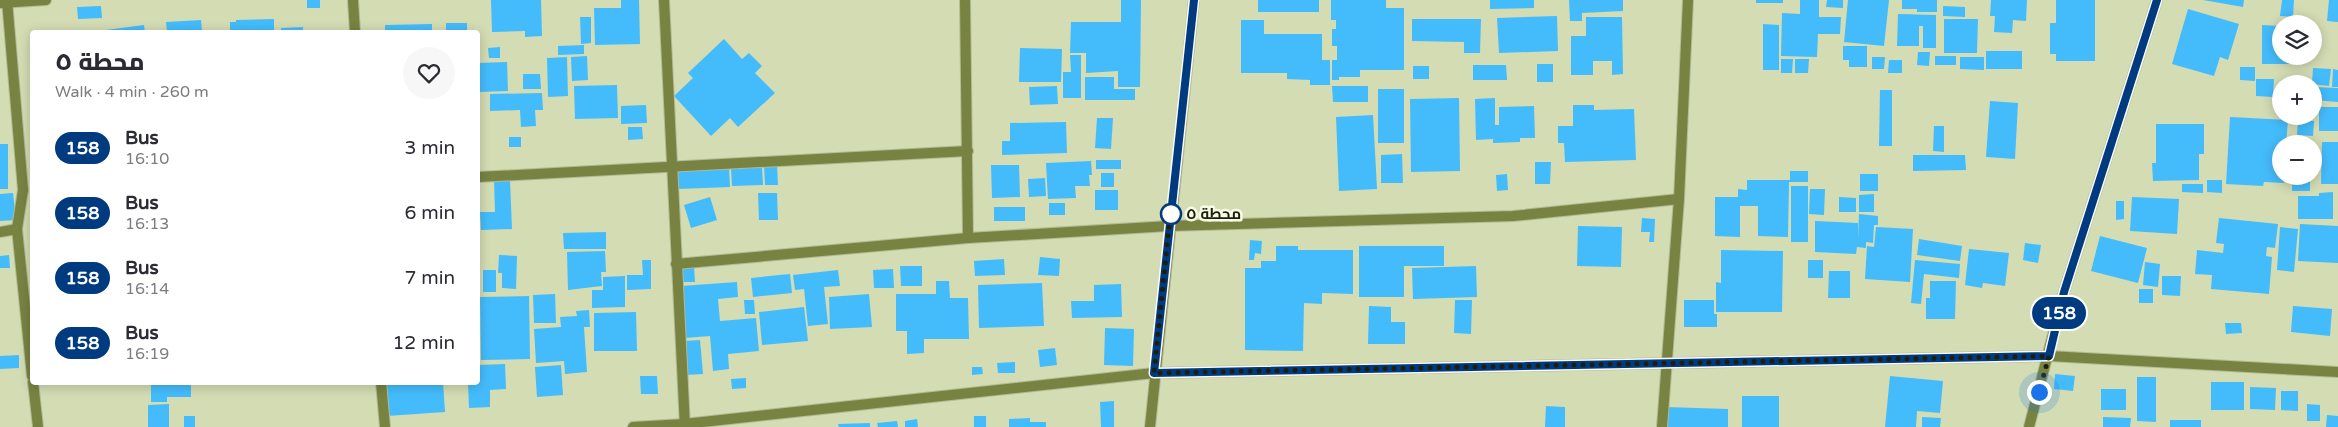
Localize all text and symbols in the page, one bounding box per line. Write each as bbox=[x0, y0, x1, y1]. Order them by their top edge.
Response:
map controls bbox=[2272, 15, 2322, 185]
button: layers bbox=[2272, 15, 2322, 65]
button: heart bbox=[403, 47, 455, 99]
text: محطة ٥ bbox=[55, 48, 144, 77]
button: + bbox=[2272, 75, 2322, 125]
text: Walk · 4 min · 260 m bbox=[55, 82, 209, 102]
text: Bus bbox=[125, 127, 159, 149]
button: − bbox=[2272, 135, 2322, 185]
text: 158 bbox=[66, 137, 99, 159]
text: 3 min bbox=[404, 137, 455, 159]
text: 16:10 bbox=[125, 149, 169, 169]
text: Bus bbox=[125, 192, 159, 214]
text: 158 bbox=[66, 202, 99, 224]
text: 6 min bbox=[404, 202, 455, 224]
marker: محطة ٥ bbox=[1160, 203, 1182, 225]
place label: محطة ٥ bbox=[1186, 205, 1241, 223]
text: 16:13 bbox=[125, 214, 169, 234]
text: Bus bbox=[125, 257, 159, 279]
text: 158 bbox=[66, 267, 99, 289]
text: 7 min bbox=[404, 267, 455, 289]
text: 16:14 bbox=[125, 279, 169, 299]
line badge: 158 bbox=[2030, 297, 2088, 329]
text: 158 bbox=[2042, 302, 2076, 324]
text: Bus bbox=[125, 322, 159, 344]
text: 158 bbox=[66, 332, 99, 354]
text: 12 min bbox=[392, 332, 455, 354]
text: 16:19 bbox=[125, 344, 169, 364]
your location bbox=[2027, 380, 2052, 405]

